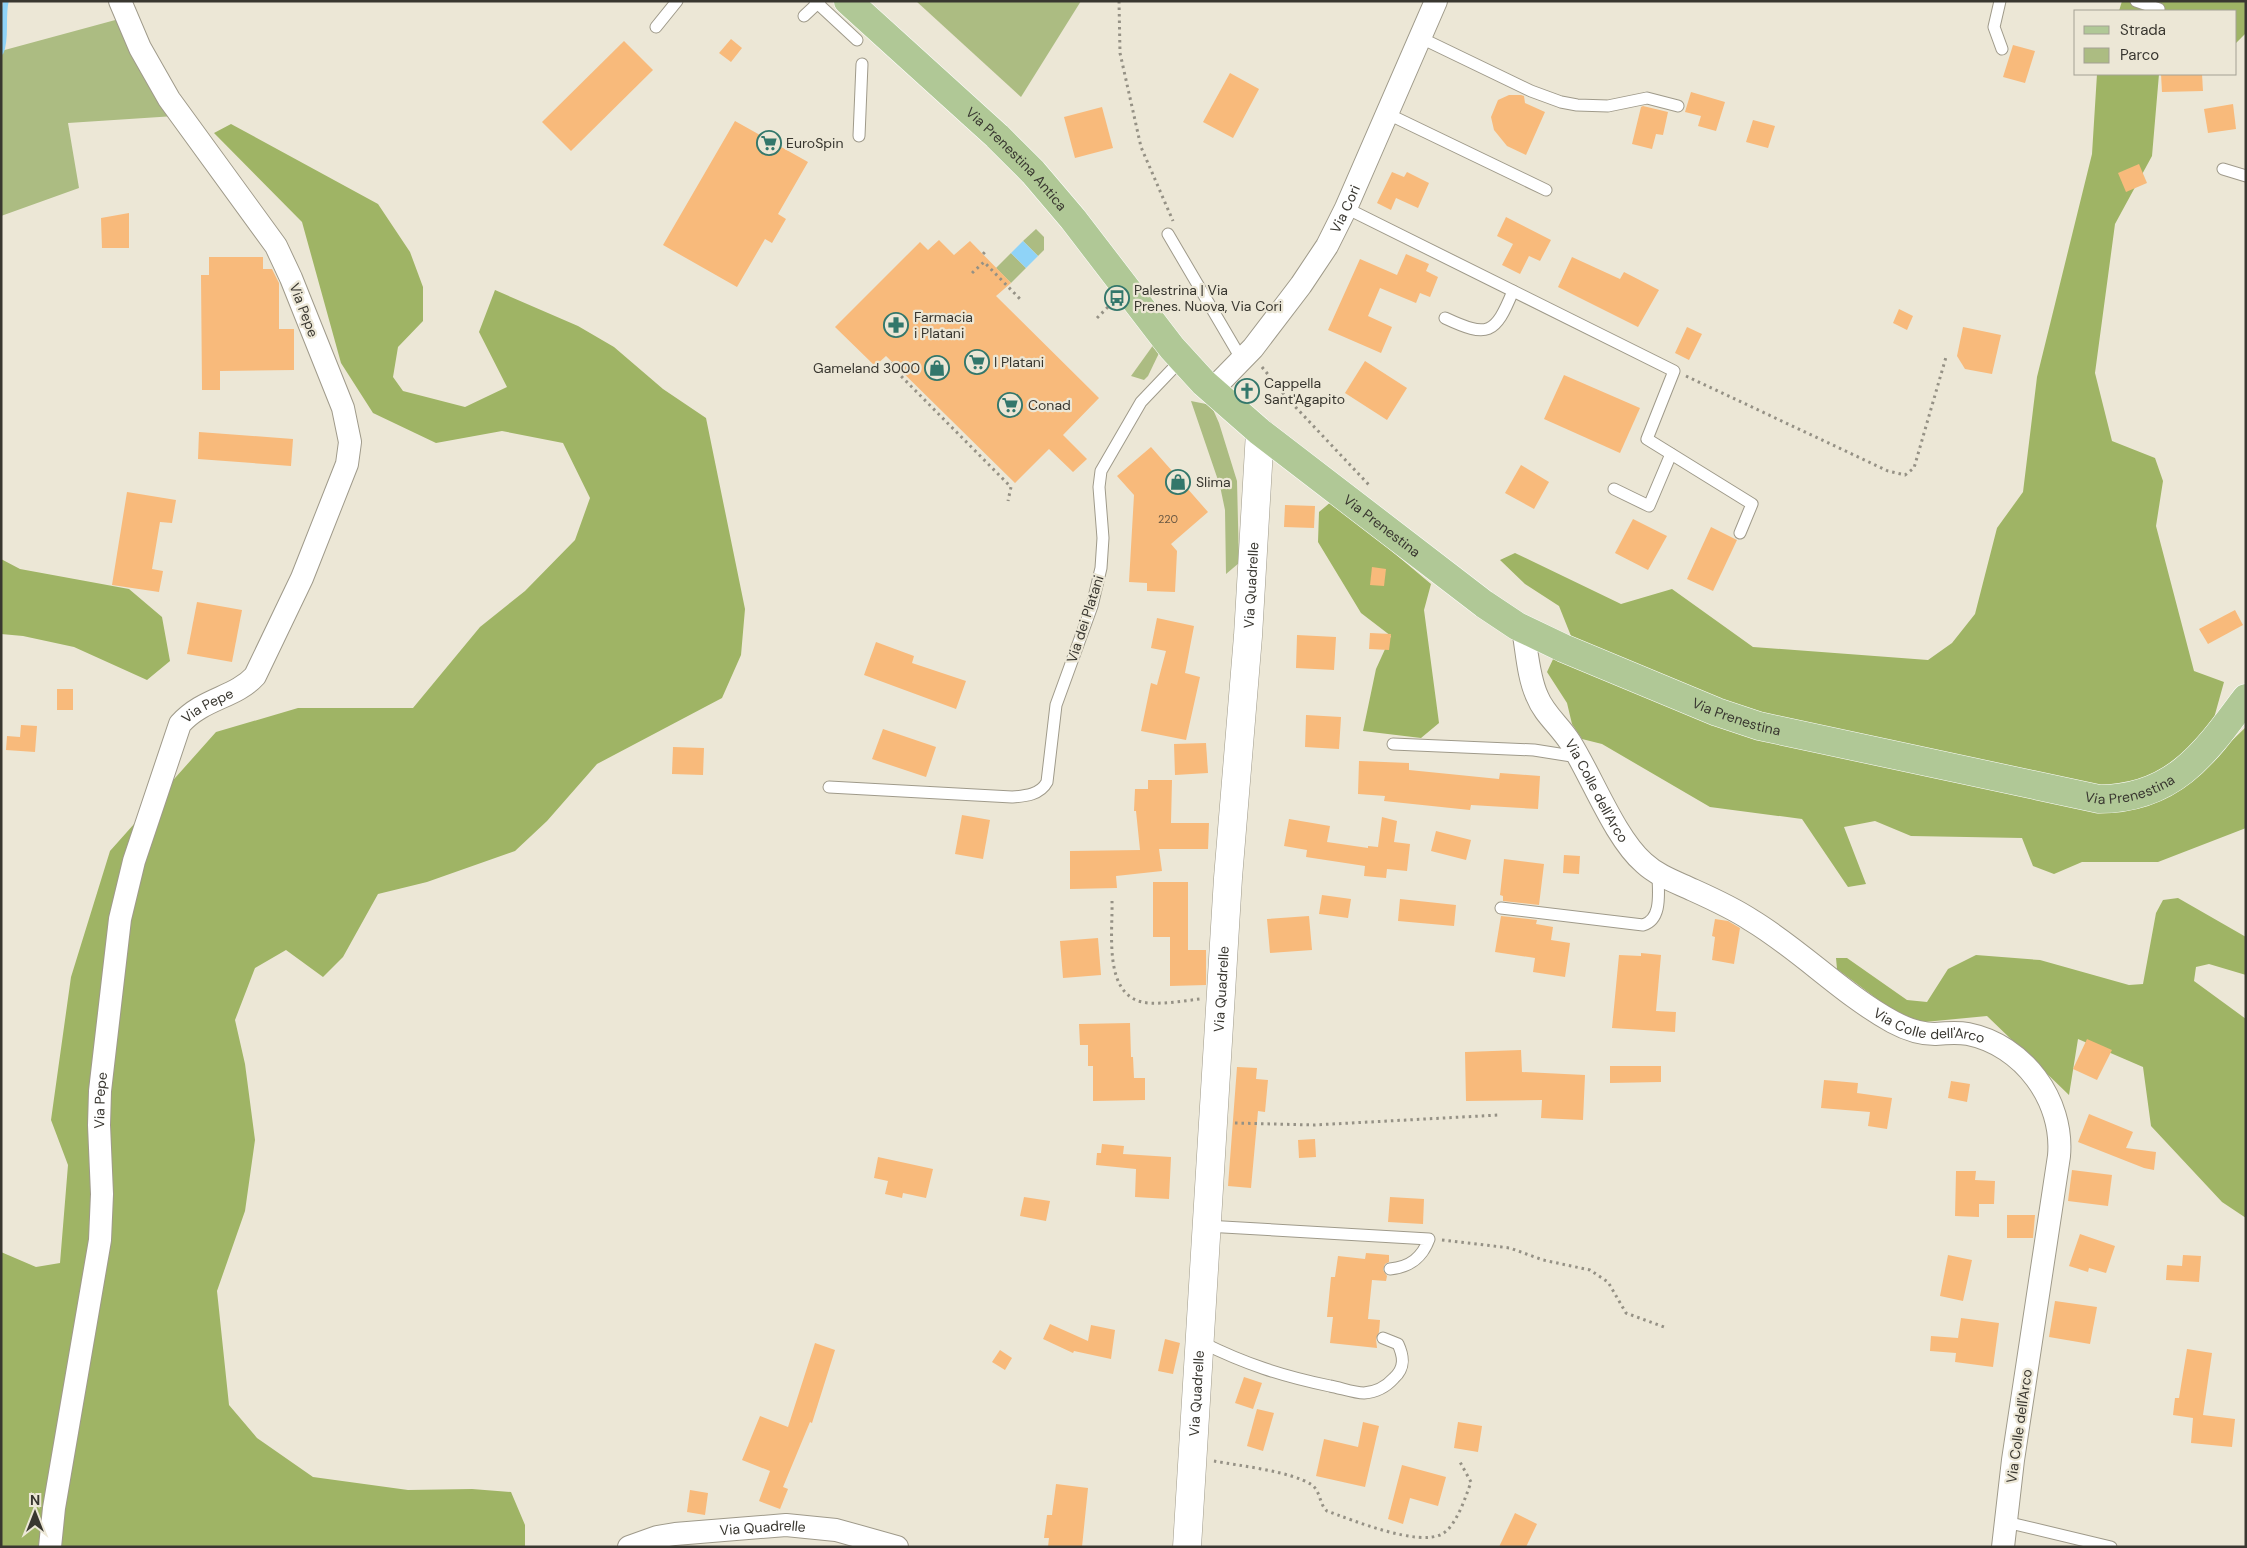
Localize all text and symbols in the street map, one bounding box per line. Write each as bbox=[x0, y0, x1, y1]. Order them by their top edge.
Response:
legend bbox=[2074, 10, 2237, 75]
text: Strada bbox=[2120, 20, 2166, 40]
text: Parco bbox=[2120, 45, 2159, 65]
street label: Via Prenestina Antica bbox=[962, 103, 1071, 214]
supermarket icon: EuroSpin bbox=[756, 130, 782, 156]
place label: EuroSpin bbox=[786, 134, 843, 152]
street label: Via Cori bbox=[1326, 182, 1364, 236]
street label: Via Pepe bbox=[285, 280, 323, 340]
place label: Palestrina | Via Prenes. Nuova, Via Cori bbox=[1134, 281, 1282, 315]
bus stop icon: Palestrina | Via Prenes. Nuova, Via Cori bbox=[1104, 285, 1130, 311]
place label: Farmacia i Platani bbox=[914, 308, 973, 342]
pharmacy icon: Farmacia i Platani bbox=[883, 312, 909, 338]
supermarket icon: I Platani bbox=[964, 349, 990, 375]
place label: I Platani bbox=[994, 353, 1044, 371]
shop icon: Gameland 3000 bbox=[924, 355, 950, 381]
place label: Gameland 3000 bbox=[813, 359, 920, 377]
place label: Cappella Sant'Agapito bbox=[1264, 374, 1345, 408]
church icon: Cappella Sant'Agapito bbox=[1234, 378, 1260, 404]
supermarket icon: Conad bbox=[997, 392, 1023, 418]
place label: Conad bbox=[1028, 396, 1071, 414]
shop icon: Slima bbox=[1165, 469, 1191, 495]
place label: Slima bbox=[1196, 473, 1231, 491]
street label: Via Prenestina bbox=[1340, 490, 1424, 561]
house number: 220 bbox=[1158, 512, 1178, 526]
street label: Via Quadrelle bbox=[1239, 541, 1263, 629]
street label: Via dei Platani bbox=[1062, 573, 1108, 665]
street label: Via Pepe bbox=[178, 684, 236, 727]
street label: Via Prenestina bbox=[1689, 694, 1782, 739]
street label: Via Colle dell'Arco bbox=[1561, 735, 1632, 846]
street label: Via Prenestina bbox=[2083, 770, 2178, 808]
street label: Via Quadrelle bbox=[1210, 945, 1233, 1033]
street label: Via Colle dell'Arco bbox=[1870, 1004, 1987, 1047]
street label: Via Pepe bbox=[90, 1071, 111, 1129]
street label: Via Quadrelle bbox=[1185, 1350, 1208, 1437]
street label: Via Colle dell'Arco bbox=[2002, 1368, 2036, 1484]
north arrow bbox=[10, 1488, 60, 1538]
text: N bbox=[30, 1491, 40, 1509]
street label: Via Quadrelle bbox=[719, 1516, 807, 1539]

